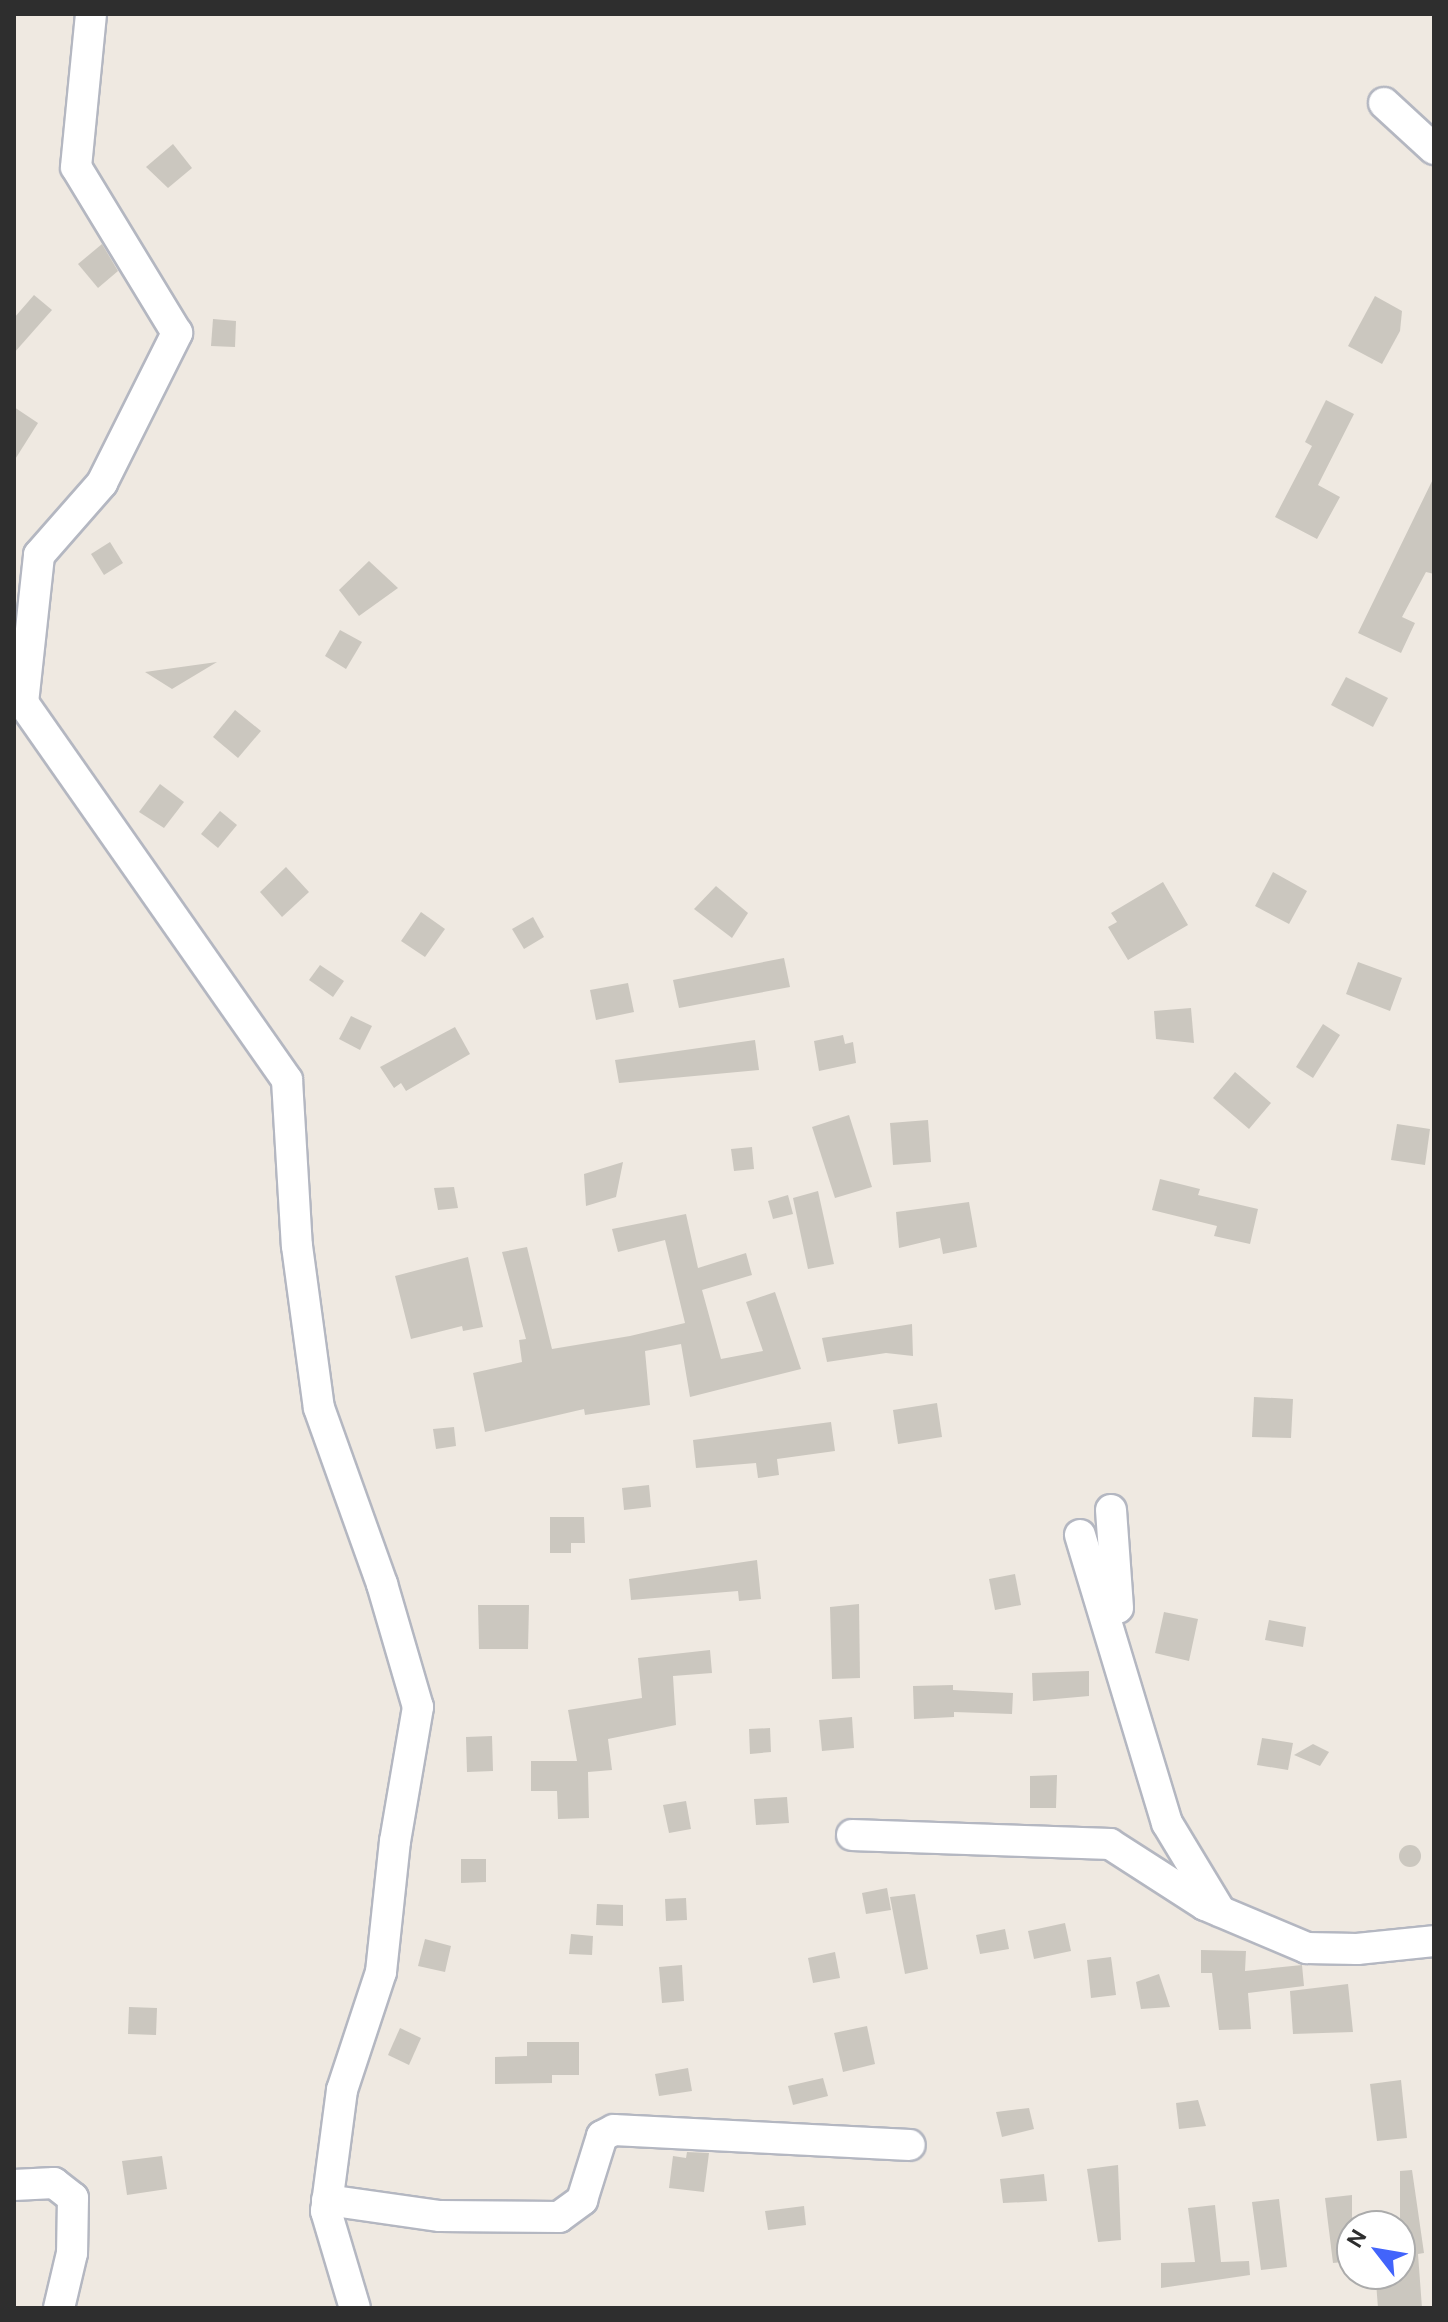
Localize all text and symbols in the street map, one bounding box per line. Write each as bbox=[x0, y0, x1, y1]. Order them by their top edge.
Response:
north arrow bbox=[1336, 2210, 1416, 2290]
text: N bbox=[1340, 2224, 1373, 2253]

